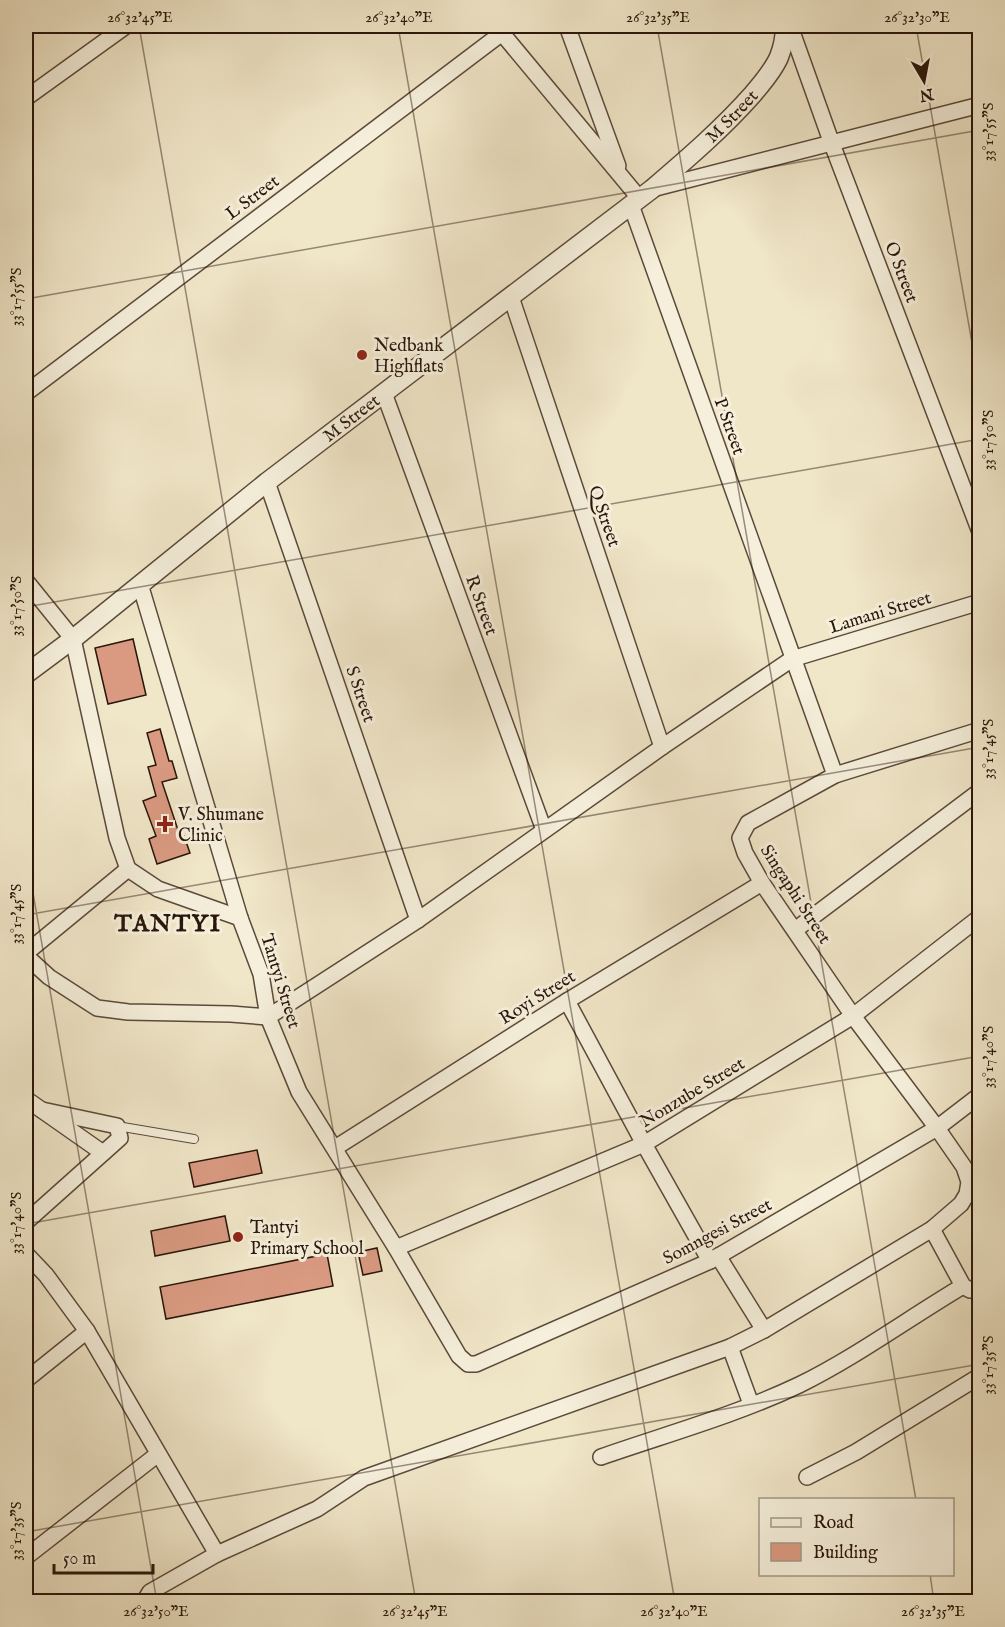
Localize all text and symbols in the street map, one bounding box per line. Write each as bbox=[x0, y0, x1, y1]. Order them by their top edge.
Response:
text: 26°32'45"E bbox=[107, 8, 173, 27]
text: 26°32'40"E bbox=[365, 8, 433, 27]
text: 26°32'35"E bbox=[626, 8, 690, 27]
text: 26°32'30"E bbox=[884, 8, 950, 27]
north arrow bbox=[894, 51, 954, 111]
text: N bbox=[918, 83, 936, 105]
street label: M Street bbox=[702, 86, 764, 149]
text: 33°17'55"S bbox=[979, 103, 998, 161]
street label: L Street bbox=[221, 171, 284, 226]
street label: O Street bbox=[878, 239, 923, 306]
text: 33°17'55"S bbox=[7, 268, 26, 326]
place label: Nedbank Highflats bbox=[374, 335, 444, 379]
marker: Nedbank Highflats bbox=[355, 348, 369, 362]
street label: M Street bbox=[319, 390, 385, 448]
street label: P Street bbox=[708, 395, 749, 458]
text: 33°17'50"S bbox=[979, 410, 998, 470]
street label: Q Street bbox=[582, 483, 625, 550]
street label: R Street bbox=[459, 572, 502, 639]
text: 33°17'50"S bbox=[7, 576, 26, 636]
street label: Lamani Street bbox=[827, 587, 934, 640]
street label: S Street bbox=[339, 663, 380, 726]
text: 33°17'45"S bbox=[979, 719, 998, 779]
place label: V. Shumane Clinic bbox=[177, 804, 264, 848]
marker: V. Shumane Clinic bbox=[156, 815, 174, 833]
street label: Singaphi Street bbox=[754, 841, 835, 949]
text: 33°17'45"S bbox=[7, 884, 26, 944]
district label: TANTYI bbox=[113, 909, 222, 940]
street label: Tantyi Street bbox=[254, 931, 305, 1031]
street label: Royi Street bbox=[495, 966, 580, 1031]
text: 33°17'40"S bbox=[979, 1026, 998, 1088]
street label: Nonzube Street bbox=[636, 1053, 749, 1134]
text: 33°17'40"S bbox=[7, 1192, 26, 1254]
street label: Somngesi Street bbox=[659, 1194, 776, 1271]
place label: Tantyi Primary School bbox=[250, 1217, 364, 1261]
marker: Tantyi Primary School bbox=[231, 1230, 245, 1244]
text: 33°17'35"S bbox=[979, 1336, 998, 1394]
legend bbox=[759, 1498, 954, 1576]
text: 33°17'35"S bbox=[7, 1502, 26, 1560]
text: Road bbox=[813, 1512, 854, 1535]
scale bar bbox=[54, 1537, 153, 1575]
text: Building bbox=[813, 1542, 878, 1565]
text: 50 m bbox=[63, 1548, 96, 1571]
text: 26°32'50"E bbox=[123, 1602, 189, 1621]
text: 26°32'45"E bbox=[382, 1602, 448, 1621]
text: 26°32'40"E bbox=[640, 1602, 708, 1621]
text: 26°32'35"E bbox=[901, 1602, 965, 1621]

